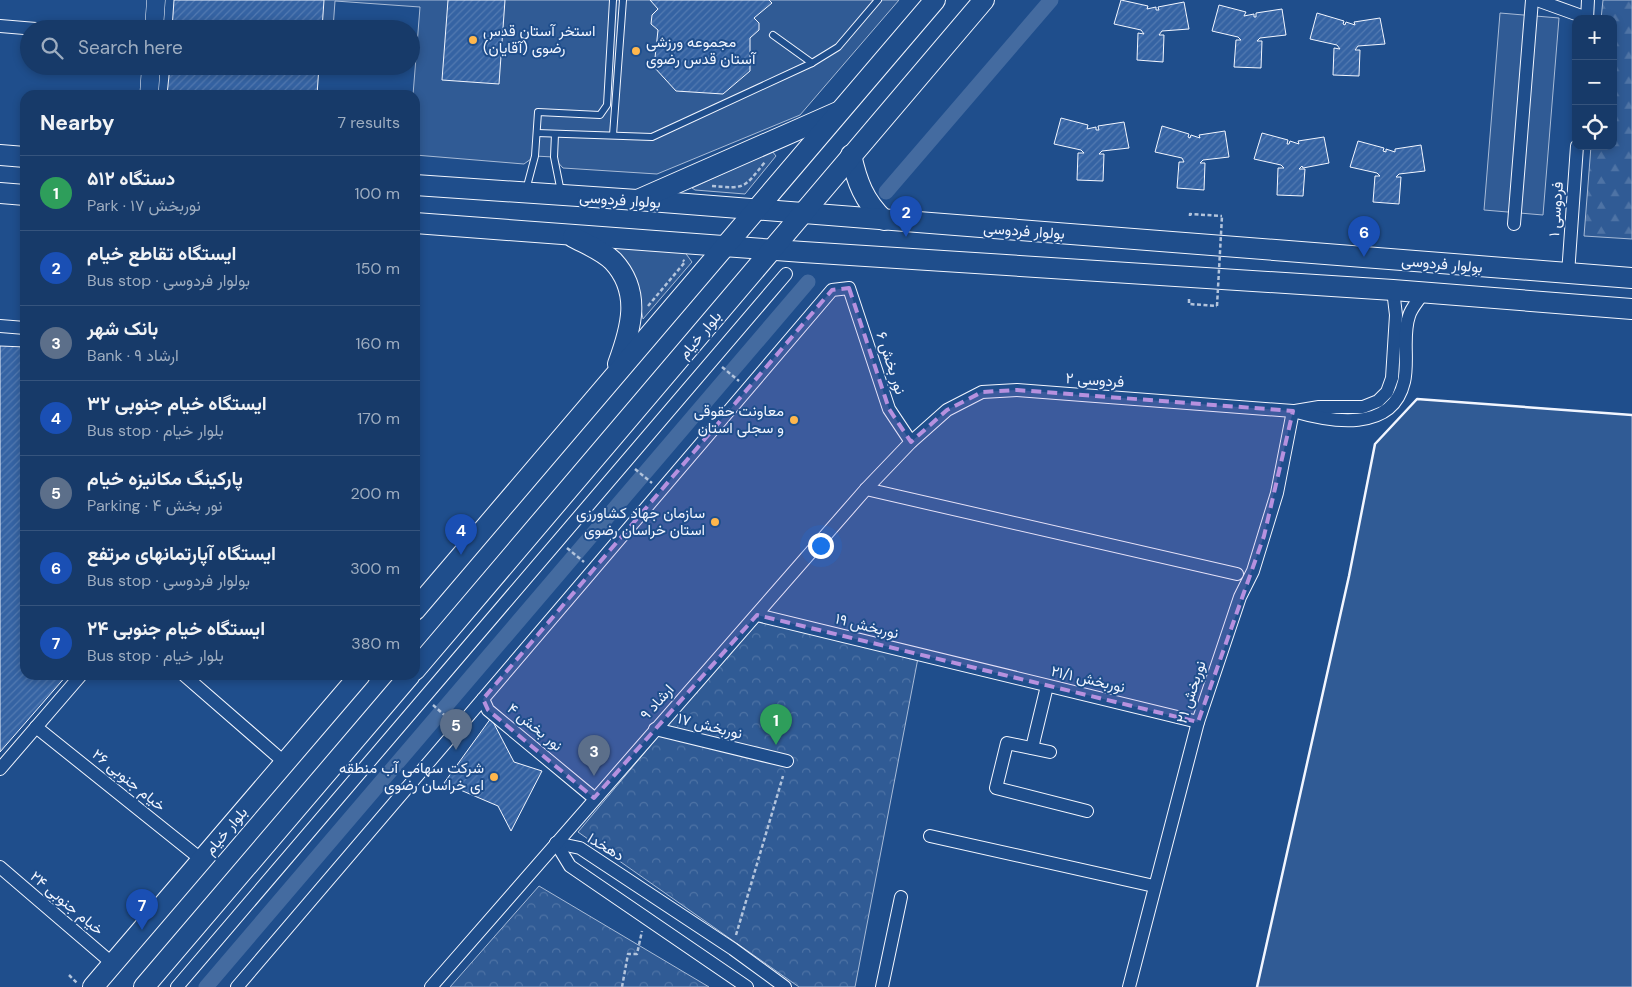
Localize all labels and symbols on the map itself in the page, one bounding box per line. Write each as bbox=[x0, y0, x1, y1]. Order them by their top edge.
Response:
place label: استخر آستان قدس رضوی (آقایان) bbox=[483, 21, 595, 58]
place label: مجموعه ورزشی آستان قدس رضوی bbox=[646, 32, 757, 69]
marker: استخر آستان قدس رضوی (آقایان) bbox=[467, 34, 479, 46]
marker: مجموعه ورزشی آستان قدس رضوی bbox=[630, 45, 642, 57]
street label: فردوسی ۱ bbox=[1544, 181, 1568, 237]
street label: بولوار فردوسی bbox=[579, 187, 661, 213]
pin: 2 bbox=[890, 196, 922, 237]
pin: 6 bbox=[1348, 216, 1380, 257]
street label: بولوار فردوسی bbox=[983, 218, 1065, 244]
street label: بولوار فردوسی bbox=[1400, 250, 1484, 278]
street label: بلوار خیام bbox=[674, 307, 726, 363]
street label: نور بخش ۶ bbox=[872, 329, 910, 397]
street label: فردوسی ۲ bbox=[1065, 368, 1125, 392]
place label: معاونت حقوقی و سجلی استان bbox=[694, 401, 784, 438]
marker: معاونت حقوقی و سجلی استان bbox=[788, 414, 800, 426]
place label: سازمان جهاد کشاورزی استان خراسان رضوی bbox=[576, 503, 705, 540]
pin: 4 bbox=[445, 514, 477, 555]
marker: سازمان جهاد کشاورزی استان خراسان رضوی bbox=[709, 516, 721, 528]
your location bbox=[808, 533, 834, 559]
street label: نوربخش ۱۹ bbox=[833, 608, 901, 644]
street label: نوربخش ۲۱ bbox=[1171, 658, 1211, 726]
street label: نوربخش ۲۱/۱ bbox=[1049, 661, 1127, 697]
street label: ارشاد ۹ bbox=[636, 680, 678, 724]
street label: نور بخش ۴ bbox=[503, 699, 567, 755]
pin: 1 bbox=[760, 704, 792, 745]
street label: نوربخش ۱۷ bbox=[676, 708, 744, 744]
pin: 5 bbox=[440, 709, 472, 750]
pin: 3 bbox=[578, 735, 610, 776]
street label: خیام جنوبی ۲۶ bbox=[88, 744, 170, 816]
place label: شرکت سهامی آب منطقه ای خراسان رضوی bbox=[339, 758, 484, 795]
marker: شرکت سهامی آب منطقه ای خراسان رضوی bbox=[488, 771, 500, 783]
street label: بلوار خیام bbox=[200, 803, 252, 859]
street label: دهخدا bbox=[584, 828, 628, 866]
street label: خیام جنوبی ۲۴ bbox=[26, 866, 108, 940]
pin: 7 bbox=[126, 889, 158, 930]

